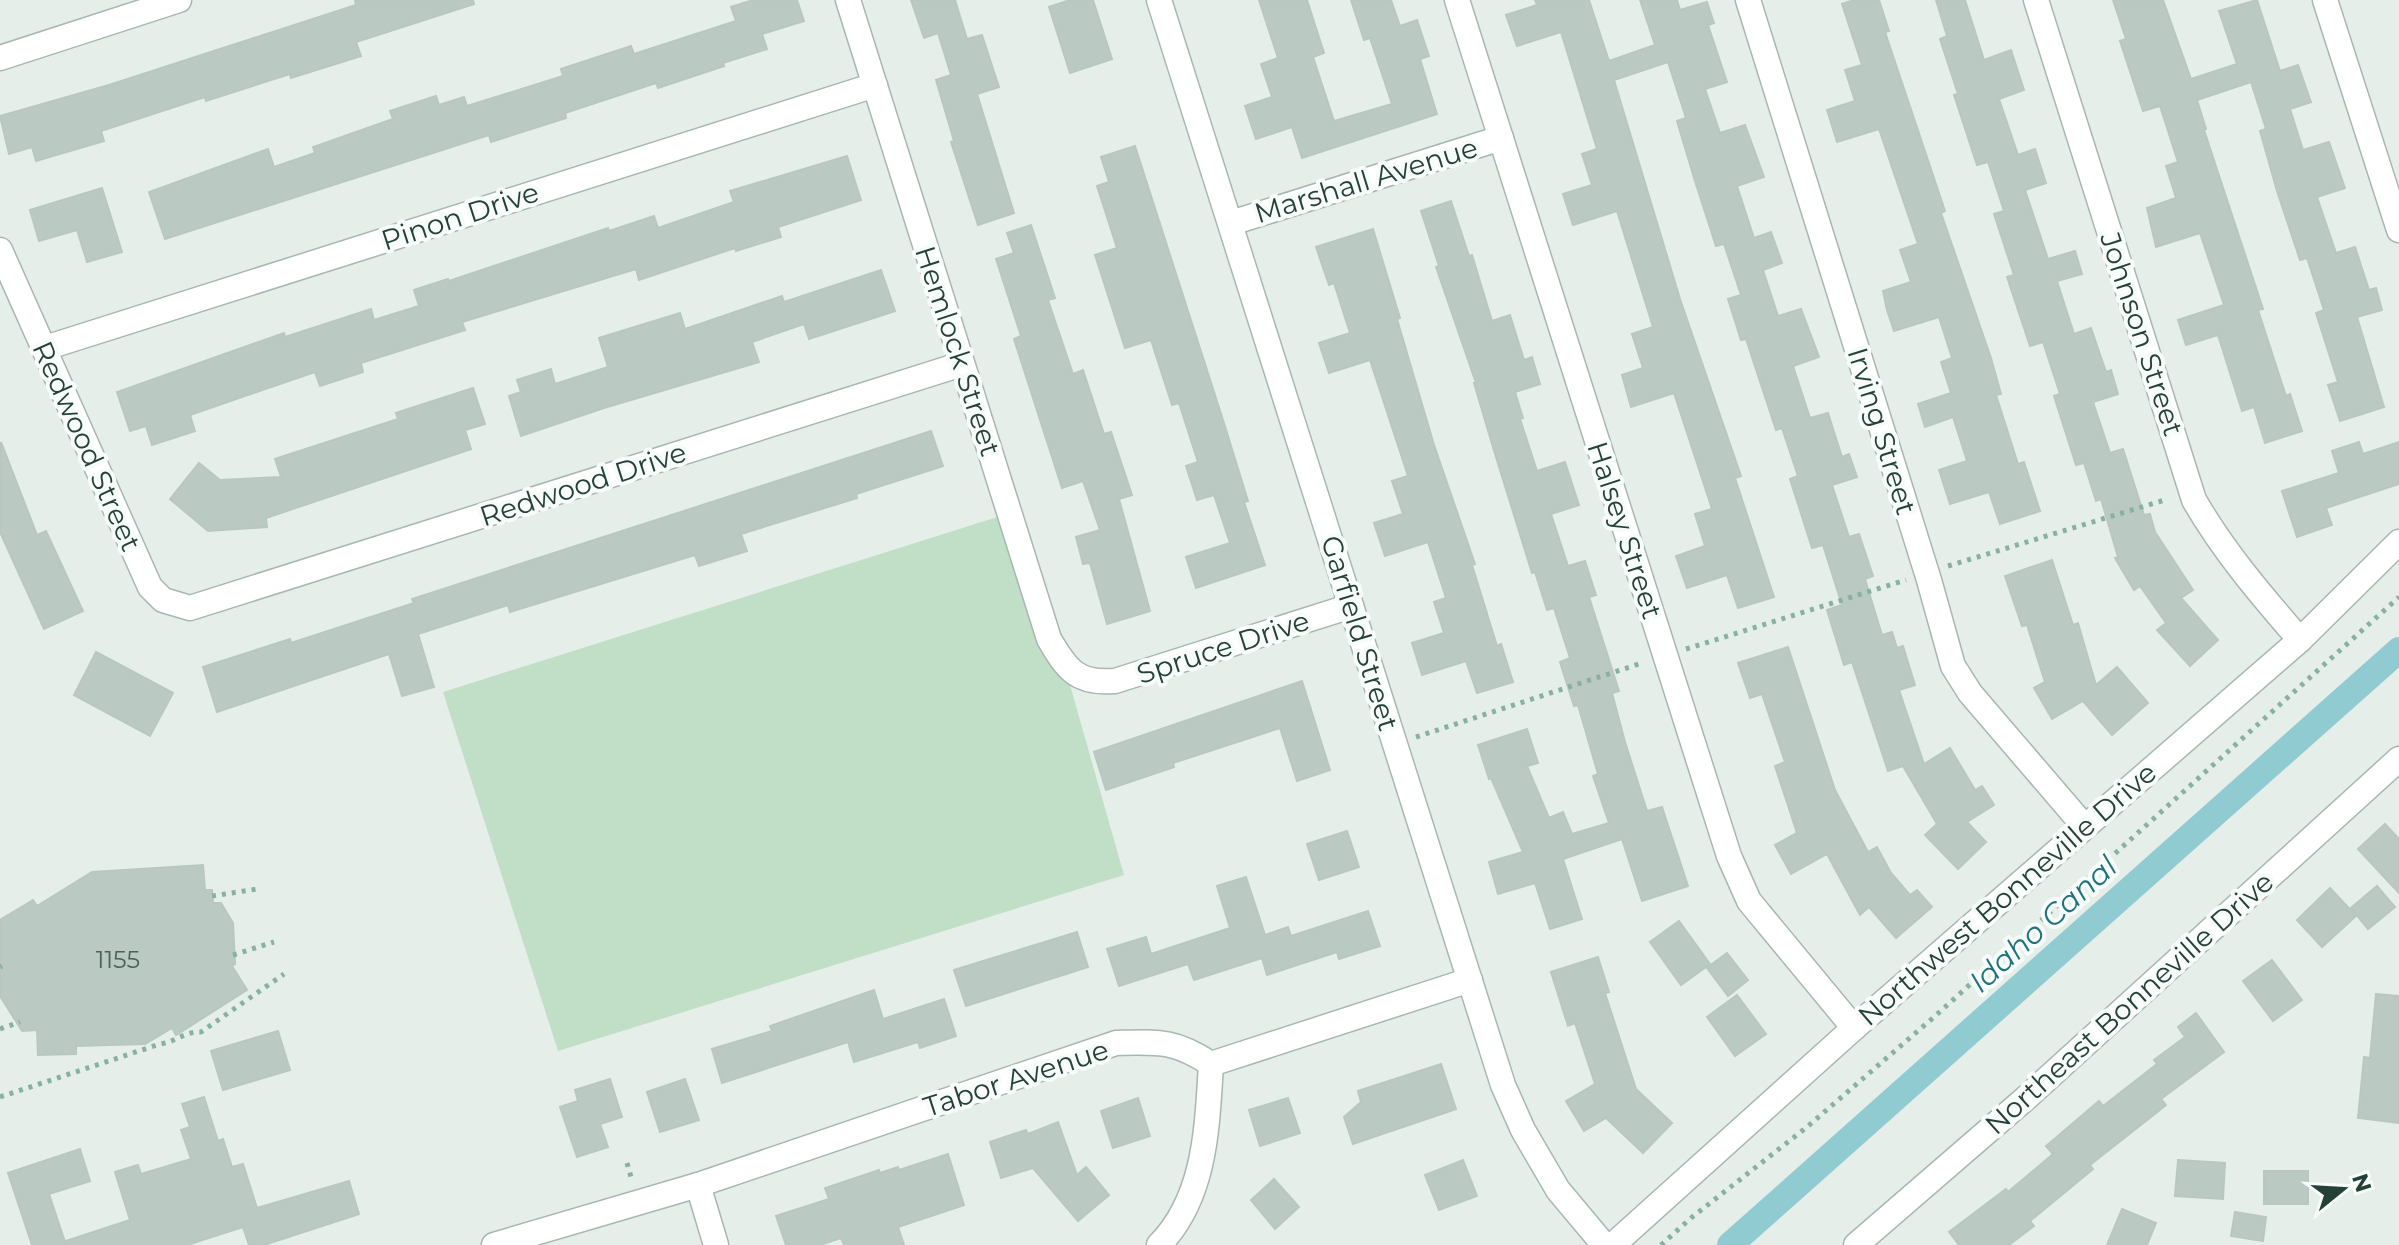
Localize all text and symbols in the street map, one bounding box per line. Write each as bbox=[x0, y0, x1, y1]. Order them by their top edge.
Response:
street label: Marshall Avenue bbox=[1250, 130, 1482, 230]
street label: Pinon Drive bbox=[377, 175, 543, 257]
street label: Johnson Street bbox=[2093, 227, 2191, 440]
street label: Hemlock Street bbox=[908, 242, 1008, 460]
street label: Redwood Street bbox=[25, 336, 149, 556]
street label: Irving Street bbox=[1840, 343, 1924, 519]
street label: Redwood Drive bbox=[475, 435, 691, 533]
street label: Halsey Street bbox=[1580, 437, 1670, 623]
street label: Garfield Street bbox=[1314, 531, 1406, 735]
street label: Spruce Drive bbox=[1132, 603, 1314, 691]
street label: Northwest Bonneville Drive bbox=[1851, 755, 2163, 1033]
water label: Idaho Canal bbox=[1961, 848, 2125, 1000]
street label: Northeast Bonneville Drive bbox=[1978, 865, 2280, 1141]
house number: 1155 bbox=[96, 945, 140, 974]
street label: Tabor Avenue bbox=[919, 1032, 1113, 1124]
north arrow bbox=[2303, 1149, 2383, 1229]
text: N bbox=[2346, 1170, 2377, 1196]

